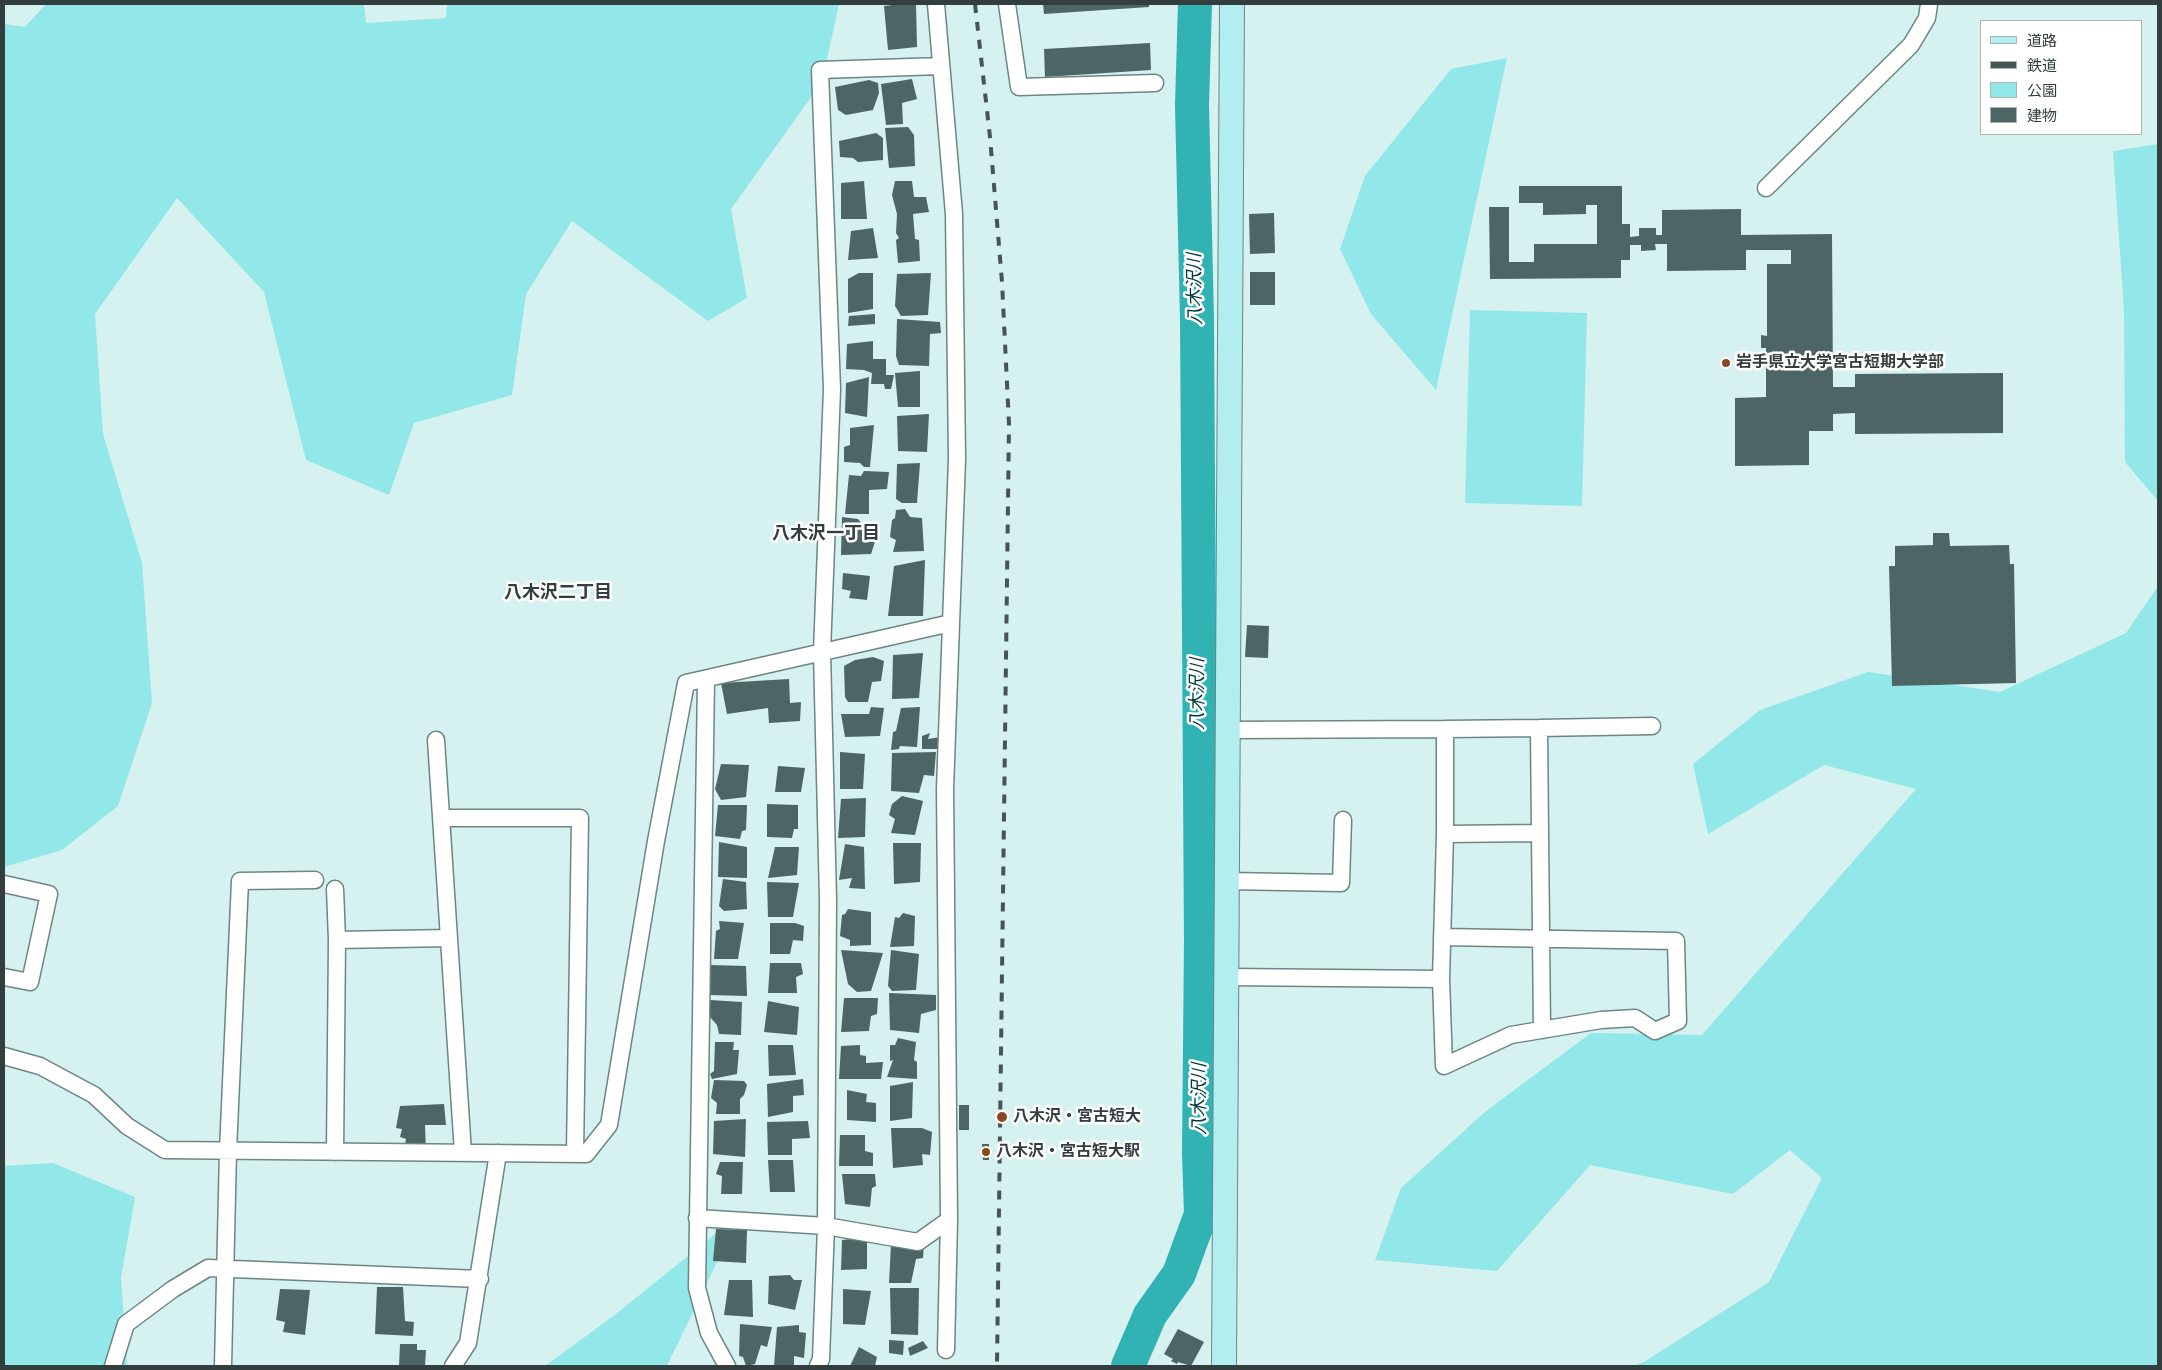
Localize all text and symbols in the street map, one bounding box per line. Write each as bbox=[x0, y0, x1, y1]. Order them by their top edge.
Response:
legend bbox=[1980, 20, 2142, 135]
text: 道路 bbox=[2027, 32, 2057, 51]
text: 鉄道 bbox=[2027, 57, 2057, 76]
text: 公園 bbox=[2027, 82, 2057, 101]
text: 建物 bbox=[2027, 107, 2057, 126]
water label: 八木沢川 bbox=[1185, 253, 1207, 325]
place label: 岩手県立大学宮古短期大学部 bbox=[1736, 353, 1944, 373]
marker: 岩手県立大学宮古短期大学部 bbox=[1720, 357, 1732, 369]
district label: 八木沢一丁目 bbox=[772, 523, 880, 545]
district label: 八木沢二丁目 bbox=[504, 582, 612, 604]
water label: 八木沢川 bbox=[1187, 658, 1209, 730]
water label: 八木沢川 bbox=[1189, 1063, 1211, 1135]
place label: 八木沢・宮古短大 bbox=[1013, 1107, 1141, 1127]
marker: 八木沢・宮古短大 bbox=[995, 1110, 1009, 1124]
place label: 八木沢・宮古短大駅 bbox=[996, 1142, 1140, 1162]
marker: 八木沢・宮古短大駅 bbox=[980, 1146, 992, 1158]

